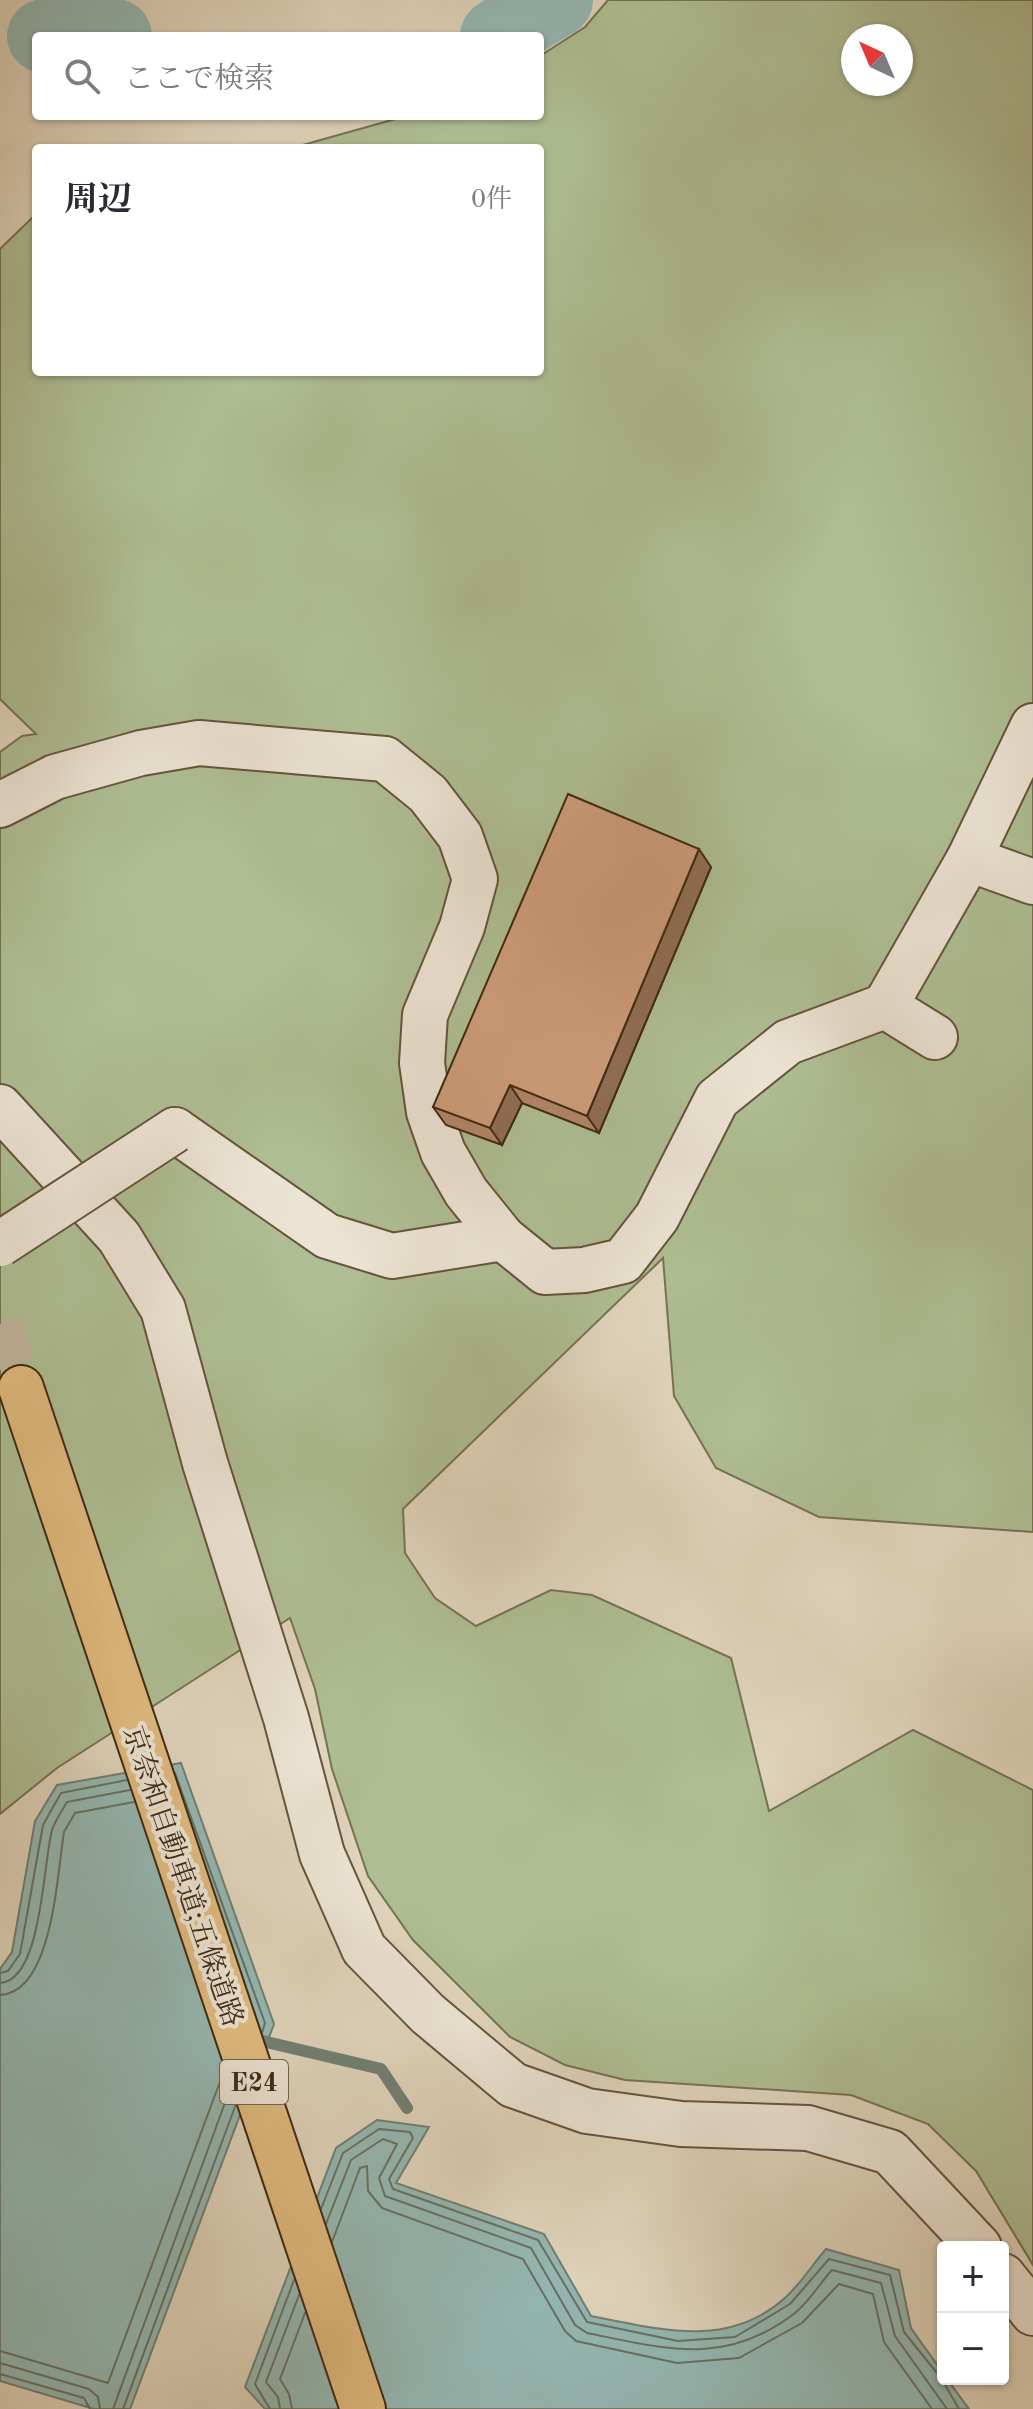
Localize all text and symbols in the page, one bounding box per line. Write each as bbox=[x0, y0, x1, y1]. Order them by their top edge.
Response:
north arrow bbox=[841, 24, 913, 96]
search box bbox=[32, 32, 544, 120]
icon: search bbox=[60, 54, 104, 98]
text: ここで検索 bbox=[124, 65, 274, 95]
text: 周辺 bbox=[64, 184, 132, 218]
text: 0件 bbox=[471, 187, 512, 213]
street label: 京奈和自動車道;五條道路 bbox=[117, 1722, 249, 2031]
road number: E24 bbox=[220, 2060, 288, 2104]
map controls bbox=[937, 2241, 1009, 2385]
button: + bbox=[937, 2241, 1009, 2313]
button: − bbox=[937, 2313, 1009, 2385]

